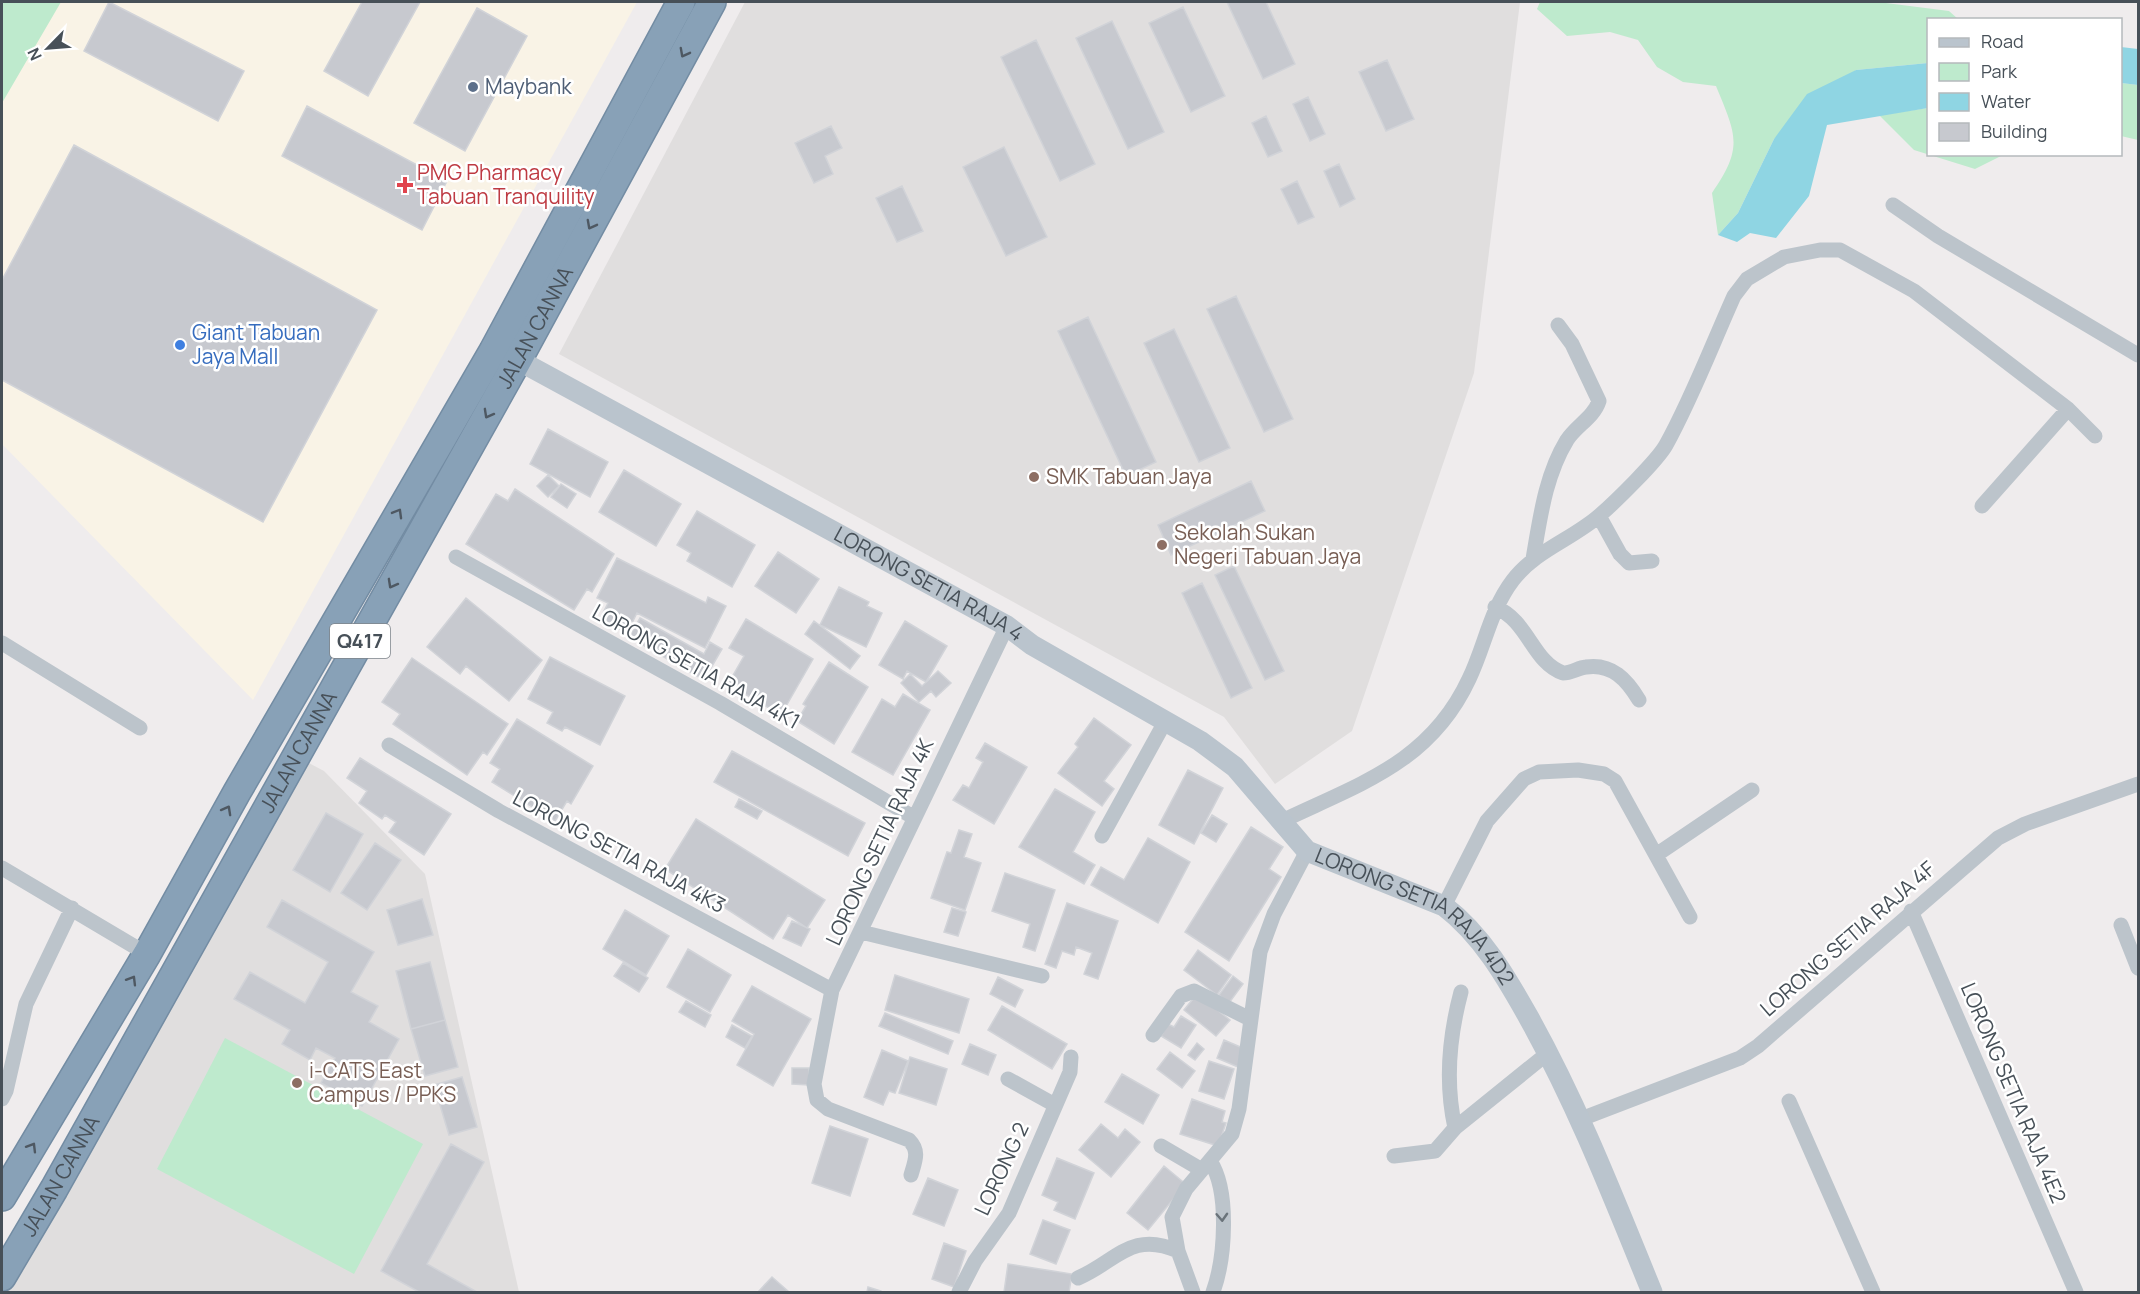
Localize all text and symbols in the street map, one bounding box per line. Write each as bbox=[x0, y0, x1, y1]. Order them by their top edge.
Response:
north arrow bbox=[18, 18, 78, 78]
legend bbox=[1927, 18, 2122, 156]
text: Road bbox=[1981, 29, 2024, 53]
text: N bbox=[22, 44, 47, 64]
one-way arrow bbox=[680, 47, 691, 57]
text: Park bbox=[1981, 59, 2018, 83]
place label: Maybank bbox=[485, 72, 572, 100]
marker: Maybank bbox=[466, 80, 480, 94]
text: Water bbox=[1981, 89, 2031, 113]
text: Building bbox=[1981, 119, 2047, 143]
place label: PMG Pharmacy Tabuan Tranquility bbox=[417, 158, 595, 210]
marker: PMG Pharmacy Tabuan Tranquility bbox=[398, 178, 412, 192]
one-way arrow bbox=[587, 218, 598, 229]
street label: JALAN CANNA bbox=[490, 261, 579, 393]
place label: Giant Tabuan Jaya Mall bbox=[192, 318, 320, 370]
marker: Giant Tabuan Jaya Mall bbox=[173, 338, 187, 352]
one-way arrow bbox=[483, 408, 495, 418]
place label: SMK Tabuan Jaya bbox=[1046, 462, 1212, 490]
marker: SMK Tabuan Jaya bbox=[1027, 470, 1041, 484]
one-way arrow bbox=[391, 509, 403, 519]
place label: Sekolah Sukan Negeri Tabuan Jaya bbox=[1174, 518, 1361, 570]
street label: LORONG SETIA RAJA 4 bbox=[829, 520, 1030, 647]
marker: Sekolah Sukan Negeri Tabuan Jaya bbox=[1155, 538, 1169, 552]
one-way arrow bbox=[388, 578, 399, 588]
street label: LORONG SETIA RAJA 4K1 bbox=[588, 597, 805, 735]
road number: Q417 bbox=[330, 624, 390, 658]
street label: JALAN CANNA bbox=[252, 686, 343, 817]
street label: LORONG SETIA RAJA 4K bbox=[819, 733, 940, 950]
street label: LORONG SETIA RAJA 4K3 bbox=[508, 783, 731, 919]
one-way arrow bbox=[220, 805, 231, 816]
street label: LORONG SETIA RAJA 4D2 bbox=[1311, 841, 1521, 990]
street label: LORONG SETIA RAJA 4F bbox=[1754, 854, 1941, 1022]
one-way arrow bbox=[125, 976, 137, 986]
street label: LORONG SETIA RAJA 4E2 bbox=[1955, 978, 2073, 1207]
place label: i-CATS East Campus / PPKS bbox=[309, 1056, 456, 1108]
marker: i-CATS East Campus / PPKS bbox=[290, 1076, 304, 1090]
street label: JALAN CANNA bbox=[14, 1110, 106, 1241]
street label: LORONG 2 bbox=[967, 1118, 1035, 1219]
one-way arrow bbox=[25, 1143, 37, 1153]
one-way arrow bbox=[1215, 1213, 1228, 1222]

